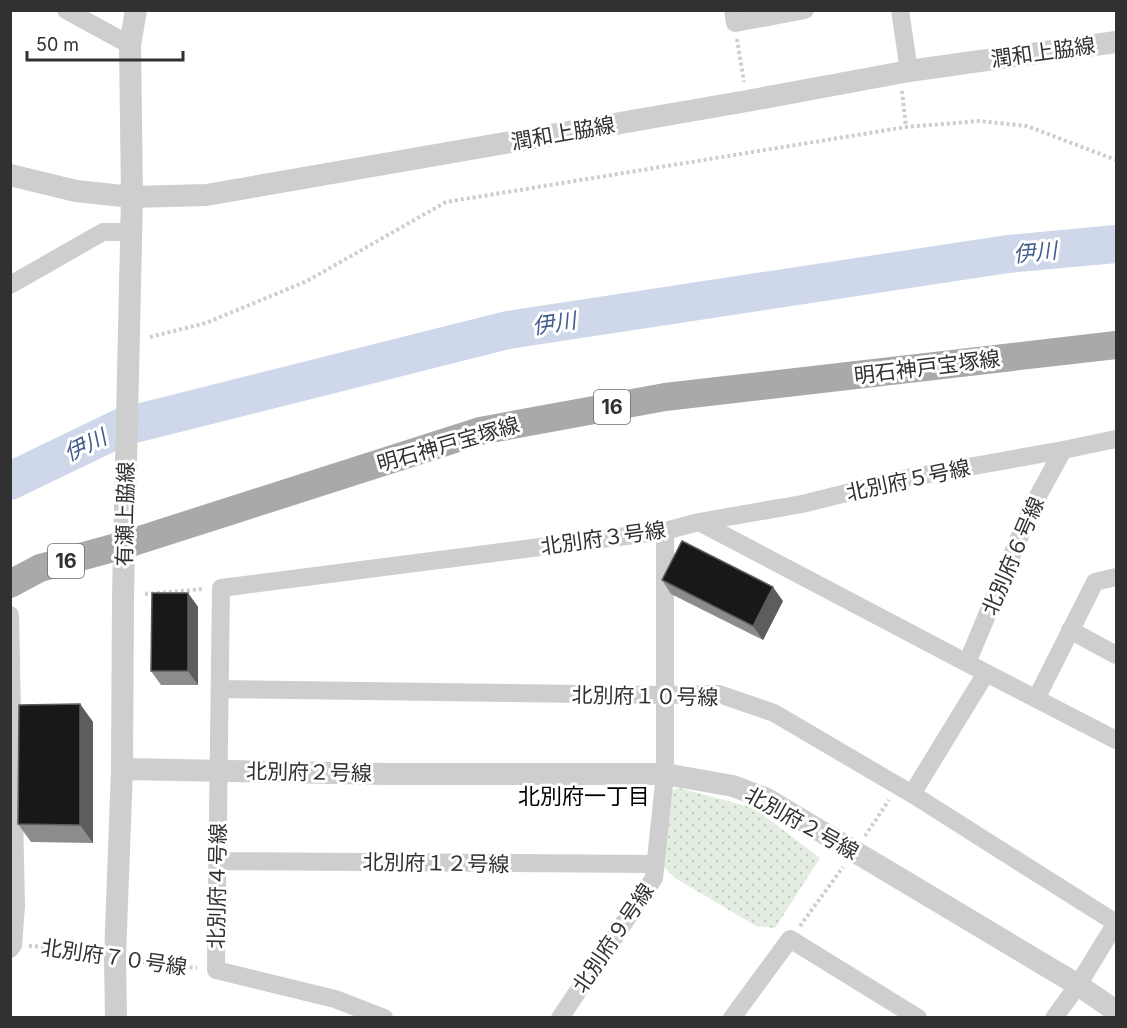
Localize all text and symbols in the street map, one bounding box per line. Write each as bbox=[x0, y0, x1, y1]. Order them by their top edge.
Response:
scale bar bbox=[27, 24, 183, 62]
street label: 潤和上脇線 bbox=[989, 32, 1097, 72]
text: 50 m bbox=[36, 34, 79, 55]
street label: 潤和上脇線 bbox=[509, 112, 617, 154]
water label: 伊川 bbox=[1012, 237, 1060, 267]
water label: 伊川 bbox=[530, 306, 580, 339]
street label: 明石神戸宝塚線 bbox=[853, 346, 1001, 388]
road number: 16 bbox=[594, 390, 630, 424]
street label: 明石神戸宝塚線 bbox=[374, 412, 522, 476]
water label: 伊川 bbox=[60, 423, 112, 466]
street label: 北別府５号線 bbox=[844, 455, 972, 505]
street label: 有瀬上脇線 bbox=[112, 461, 138, 567]
street label: 北別府６号線 bbox=[977, 493, 1049, 619]
street label: 北別府３号線 bbox=[539, 517, 667, 559]
road number: 16 bbox=[48, 544, 84, 578]
street label: 北別府１０号線 bbox=[571, 682, 719, 710]
street label: 北別府２号線 bbox=[246, 758, 372, 786]
street label: 北別府２号線 bbox=[741, 782, 863, 864]
district label: 北別府一丁目 bbox=[518, 783, 650, 809]
street label: 北別府４号線 bbox=[203, 823, 231, 949]
street label: 北別府１２号線 bbox=[362, 849, 510, 877]
street label: 北別府９号線 bbox=[567, 879, 659, 997]
street label: 北別府７０号線 bbox=[39, 934, 189, 980]

